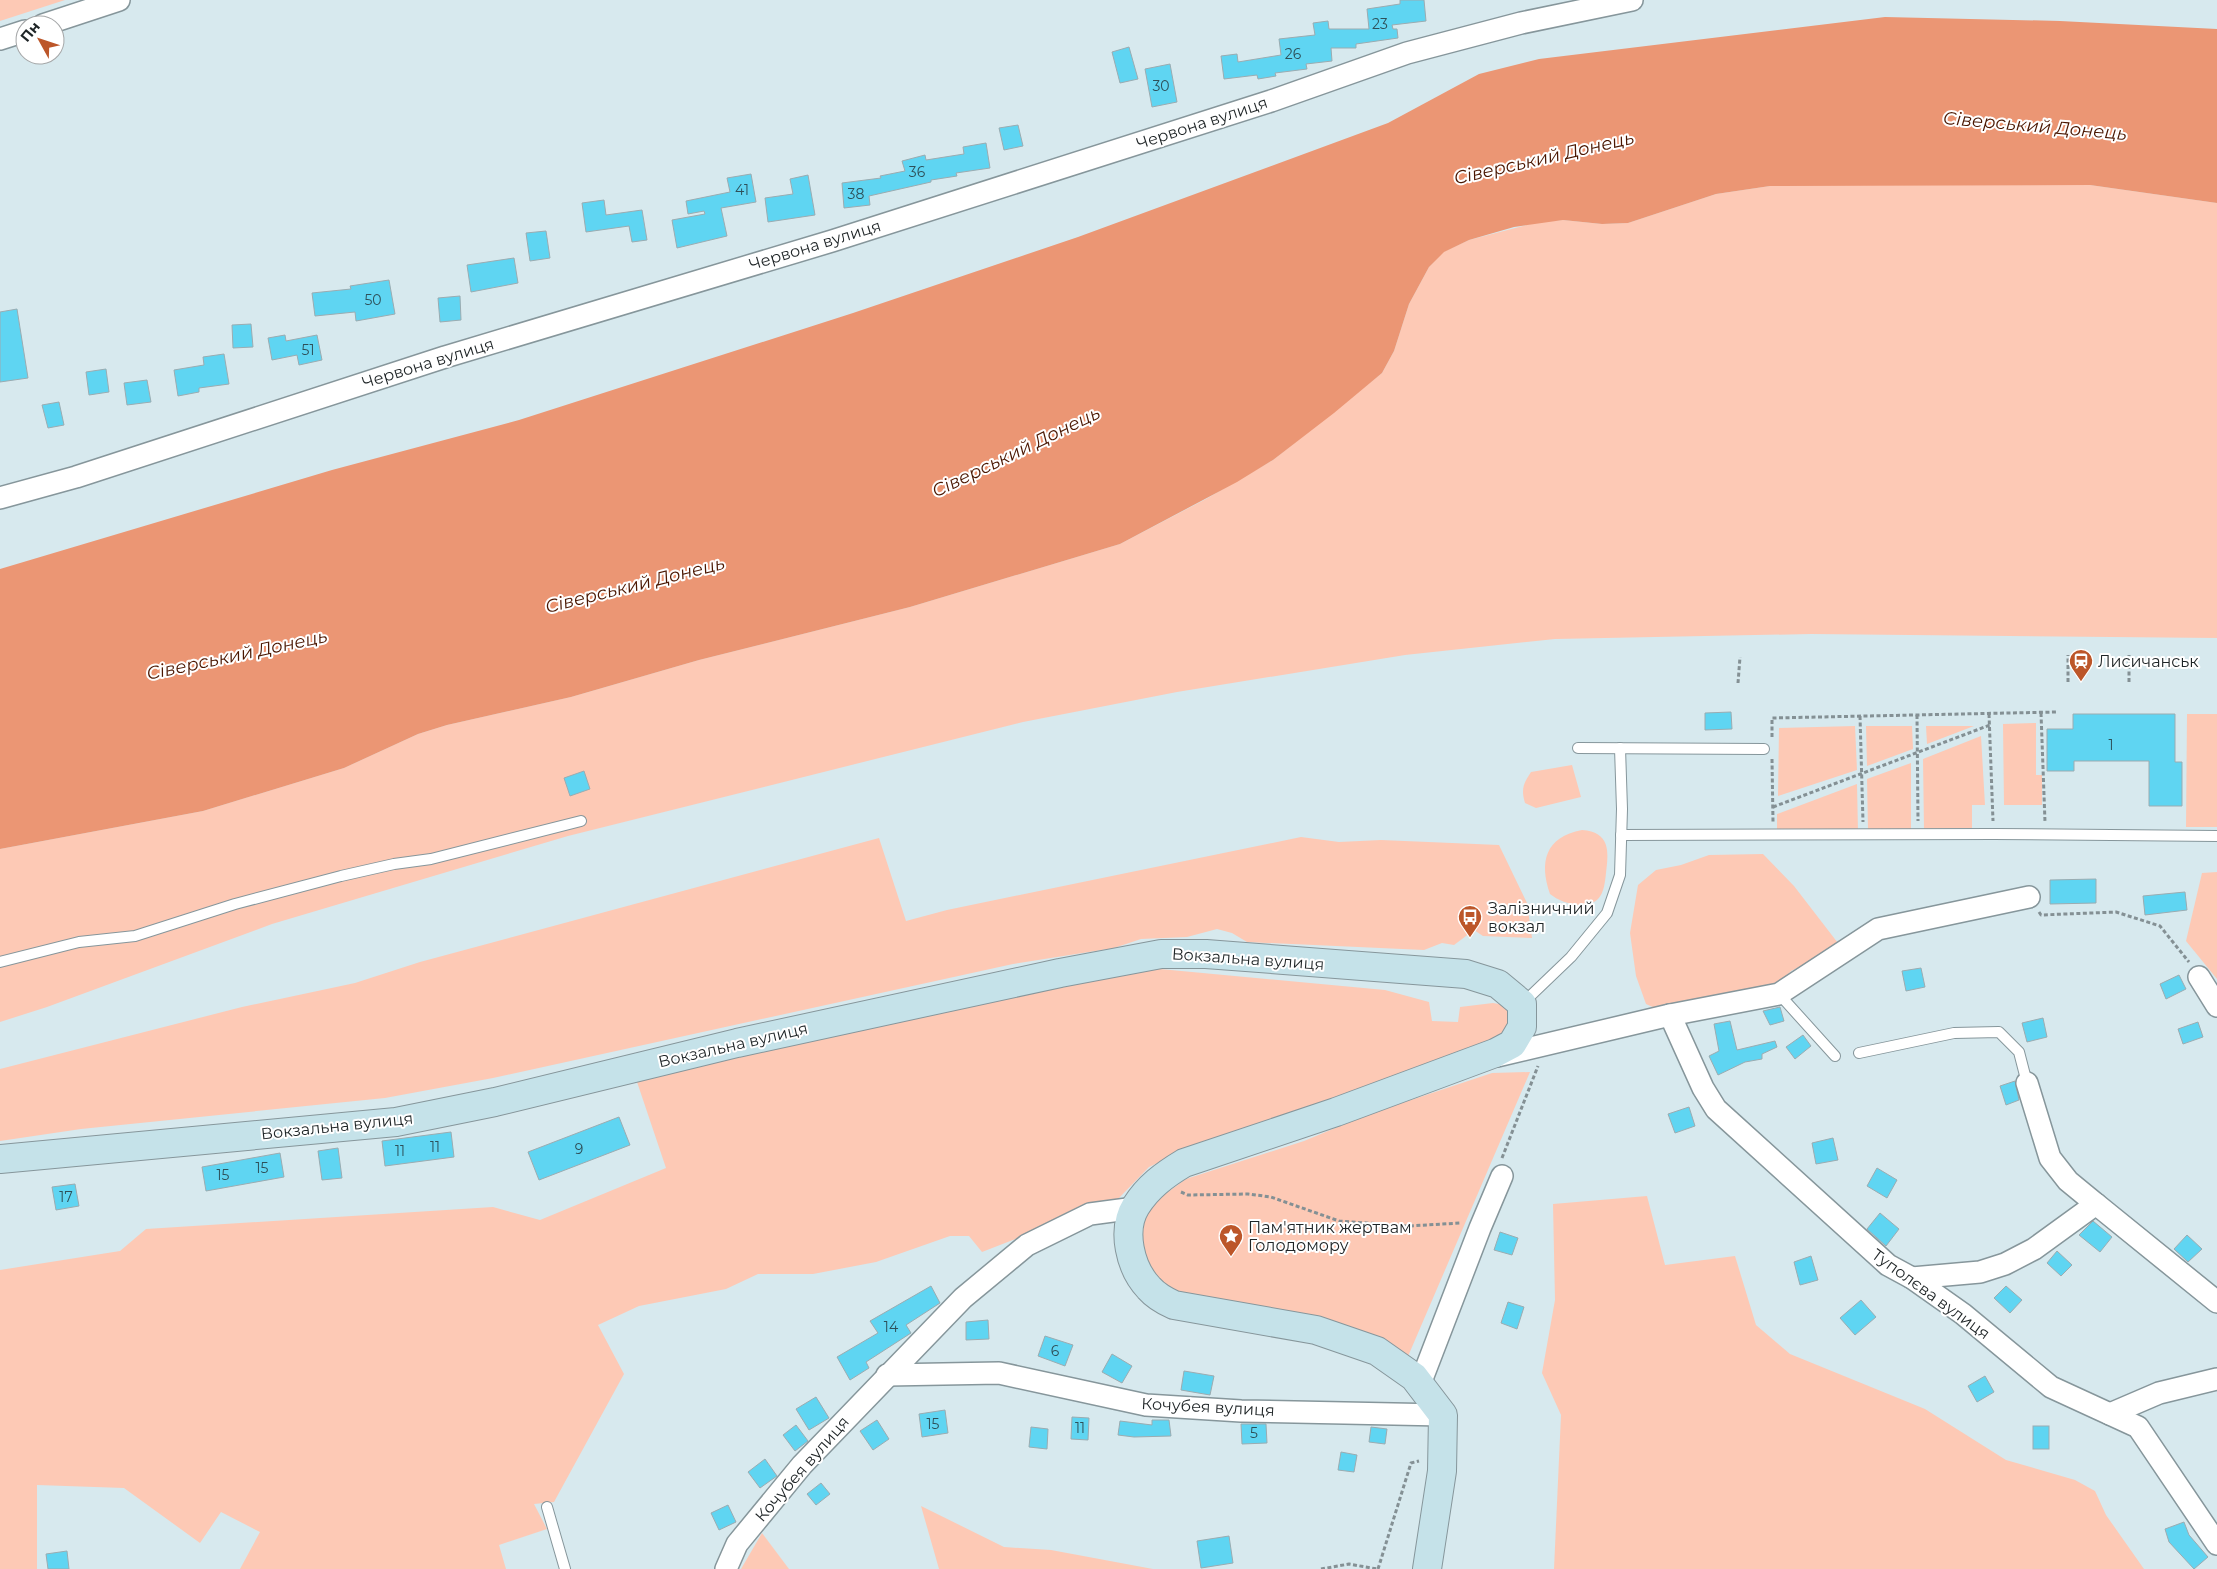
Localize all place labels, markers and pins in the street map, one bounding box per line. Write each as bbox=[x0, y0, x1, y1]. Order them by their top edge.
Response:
station icon: Лисичанськ bbox=[2068, 648, 2094, 682]
place label: Лисичанськ bbox=[2098, 652, 2199, 671]
place label: Залізничний вокзал bbox=[1488, 899, 1595, 936]
bus stop icon: Залізничний вокзал bbox=[1457, 904, 1483, 938]
place label: Пам'ятник жертвам Голодомору bbox=[1248, 1218, 1412, 1255]
place icon: Пам'ятник жертвам Голодомору bbox=[1218, 1223, 1244, 1257]

